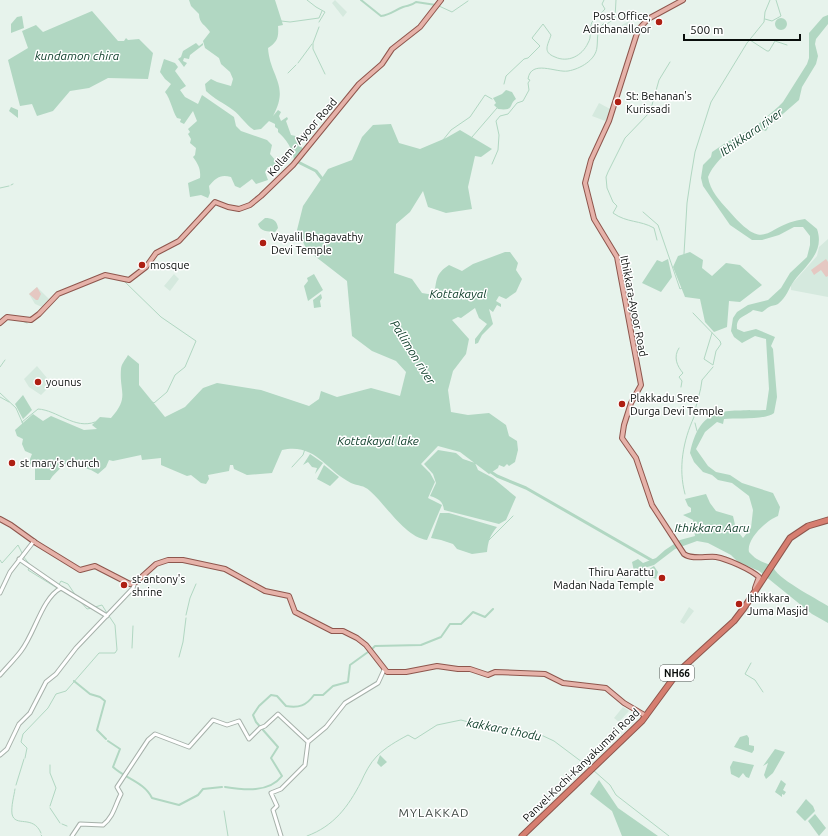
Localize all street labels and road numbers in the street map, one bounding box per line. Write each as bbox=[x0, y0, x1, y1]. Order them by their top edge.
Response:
street label: Kollam - Ayoor Road bbox=[265, 96, 339, 178]
street label: Ithikkara-Ayoor Road bbox=[618, 254, 650, 358]
road number: NH66 bbox=[660, 665, 694, 681]
street label: Panvel-Kochi-Kanyakumari Road bbox=[520, 706, 642, 824]

